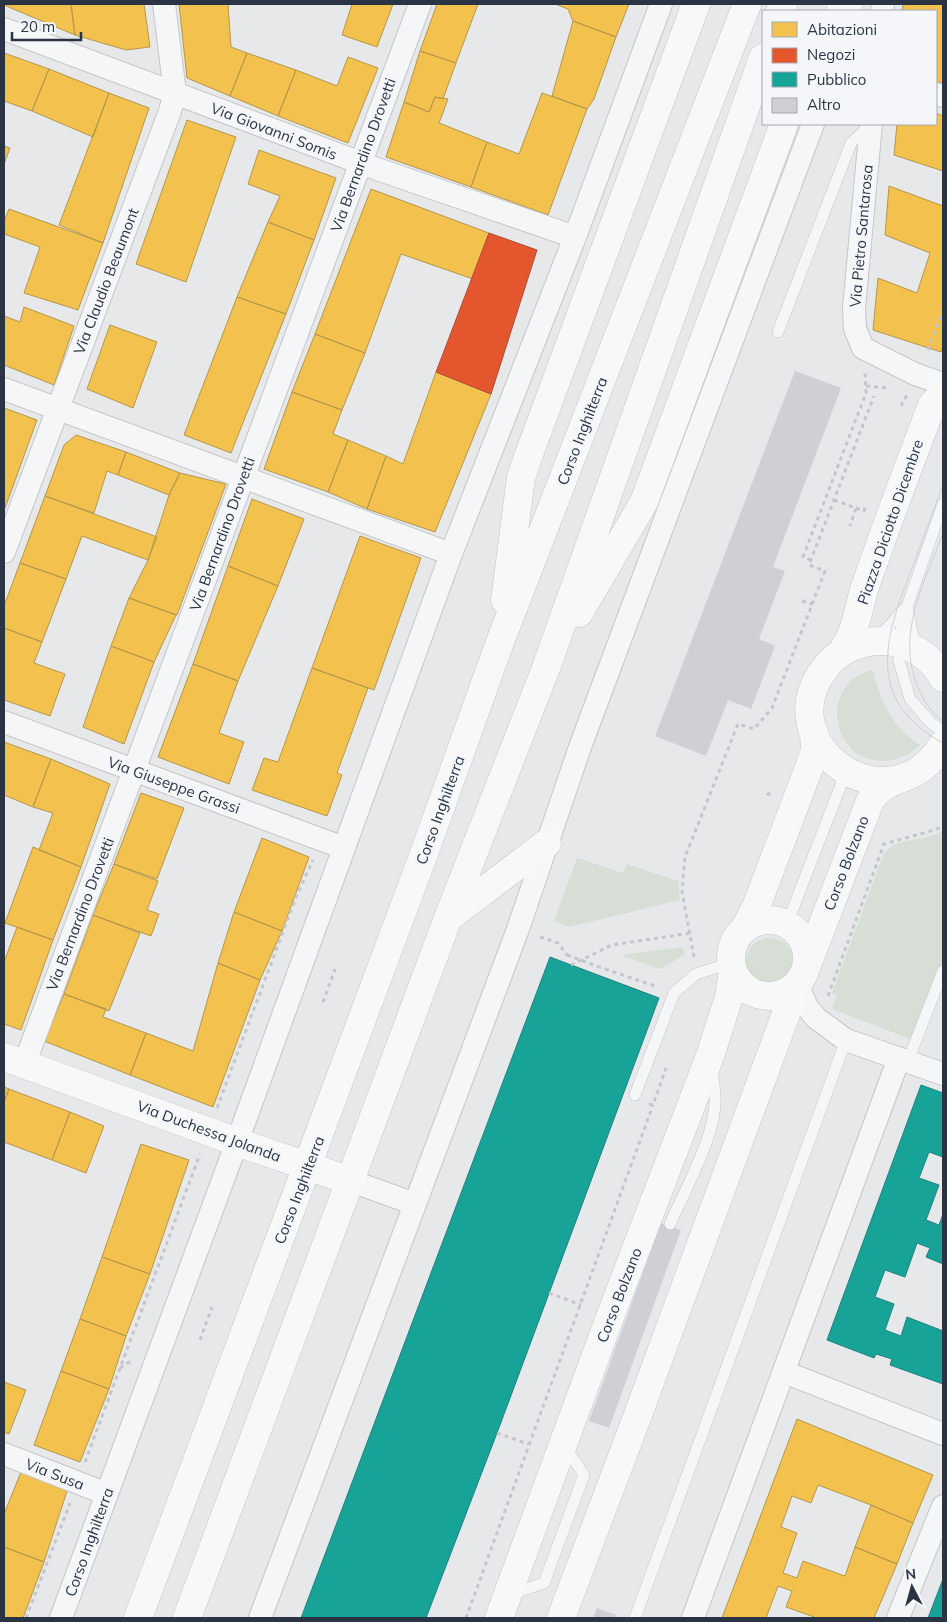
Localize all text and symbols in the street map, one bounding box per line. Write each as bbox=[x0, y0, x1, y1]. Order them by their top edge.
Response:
scale bar bbox=[12, 10, 81, 42]
legend bbox=[762, 10, 937, 125]
text: 20 m bbox=[20, 17, 55, 36]
text: Abitazioni bbox=[807, 20, 877, 39]
text: Negozi bbox=[807, 45, 855, 64]
text: Pubblico bbox=[807, 70, 866, 89]
street label: Via Bernardino Drovetti bbox=[326, 75, 400, 235]
text: Altro bbox=[807, 95, 841, 114]
street label: Via Giovanni Somis bbox=[208, 98, 340, 164]
street label: Via Pietro Santarosa bbox=[845, 164, 877, 308]
street label: Via Claudio Beaumont bbox=[69, 205, 143, 357]
street label: Corso Inghilterra bbox=[553, 374, 611, 488]
street label: Piazza Diciotto Dicembre bbox=[853, 437, 927, 607]
street label: Via Bernardino Drovetti bbox=[185, 454, 259, 614]
street label: Via Giuseppe Grassi bbox=[105, 752, 243, 818]
street label: Corso Inghilterra bbox=[412, 753, 468, 867]
street label: Corso Bolzano bbox=[819, 813, 873, 913]
street label: Via Bernardino Drovetti bbox=[42, 835, 118, 993]
street label: Via Duchessa Jolanda bbox=[134, 1096, 284, 1166]
street label: Corso Inghilterra bbox=[270, 1133, 328, 1247]
street label: Corso Bolzano bbox=[592, 1245, 646, 1345]
street label: Via Susa bbox=[23, 1454, 87, 1494]
street label: Corso Inghilterra bbox=[61, 1485, 117, 1599]
north arrow bbox=[887, 1562, 937, 1612]
text: N bbox=[904, 1565, 917, 1584]

